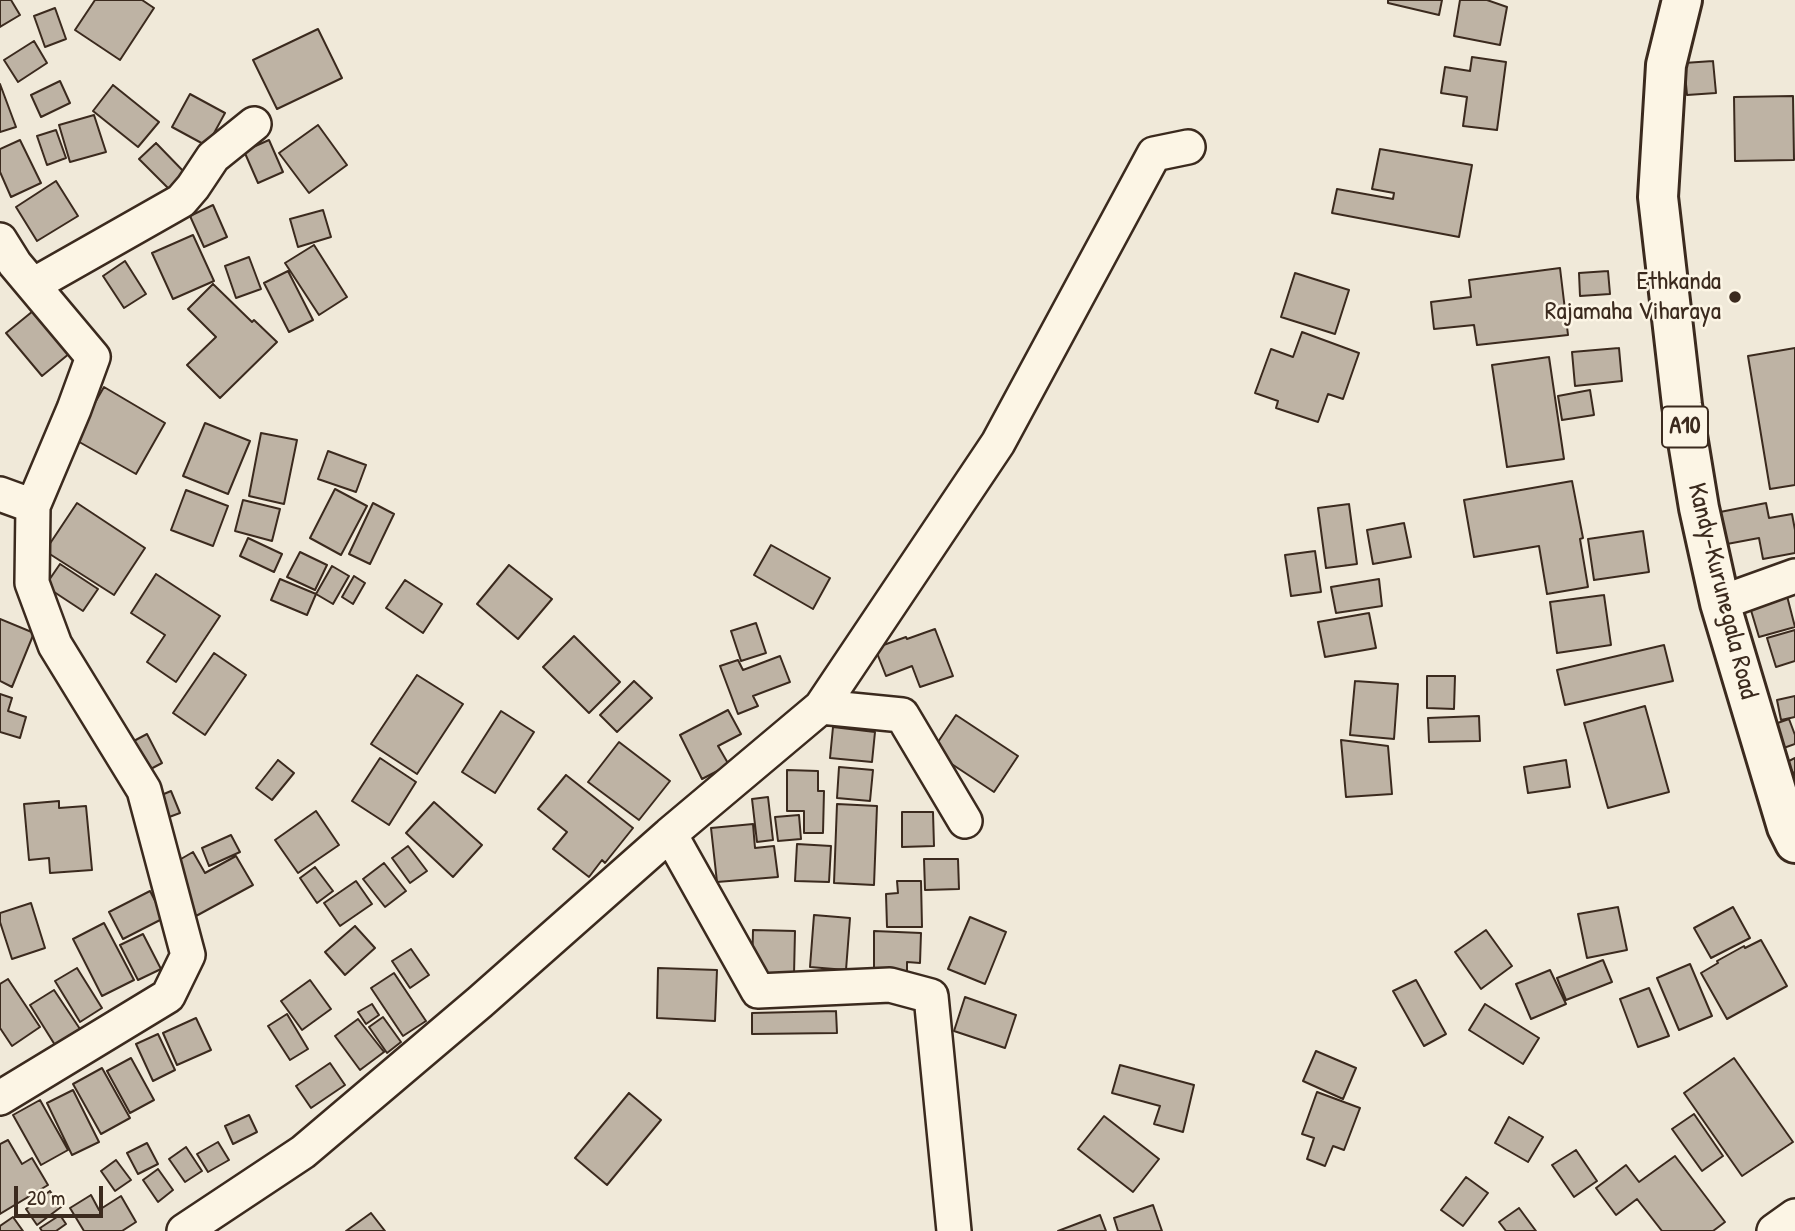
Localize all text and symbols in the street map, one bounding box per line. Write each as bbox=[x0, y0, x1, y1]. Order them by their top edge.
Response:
place label: Ethkanda Rajamaha Viharaya bbox=[1545, 266, 1721, 328]
marker: Ethkanda Rajamaha Viharaya bbox=[1727, 289, 1743, 305]
road number: A10 bbox=[1662, 406, 1708, 448]
street label: Kandy-Kurunegala Road bbox=[1680, 480, 1764, 702]
scale bar bbox=[18, 1172, 107, 1216]
text: 20 m bbox=[27, 1183, 65, 1212]

